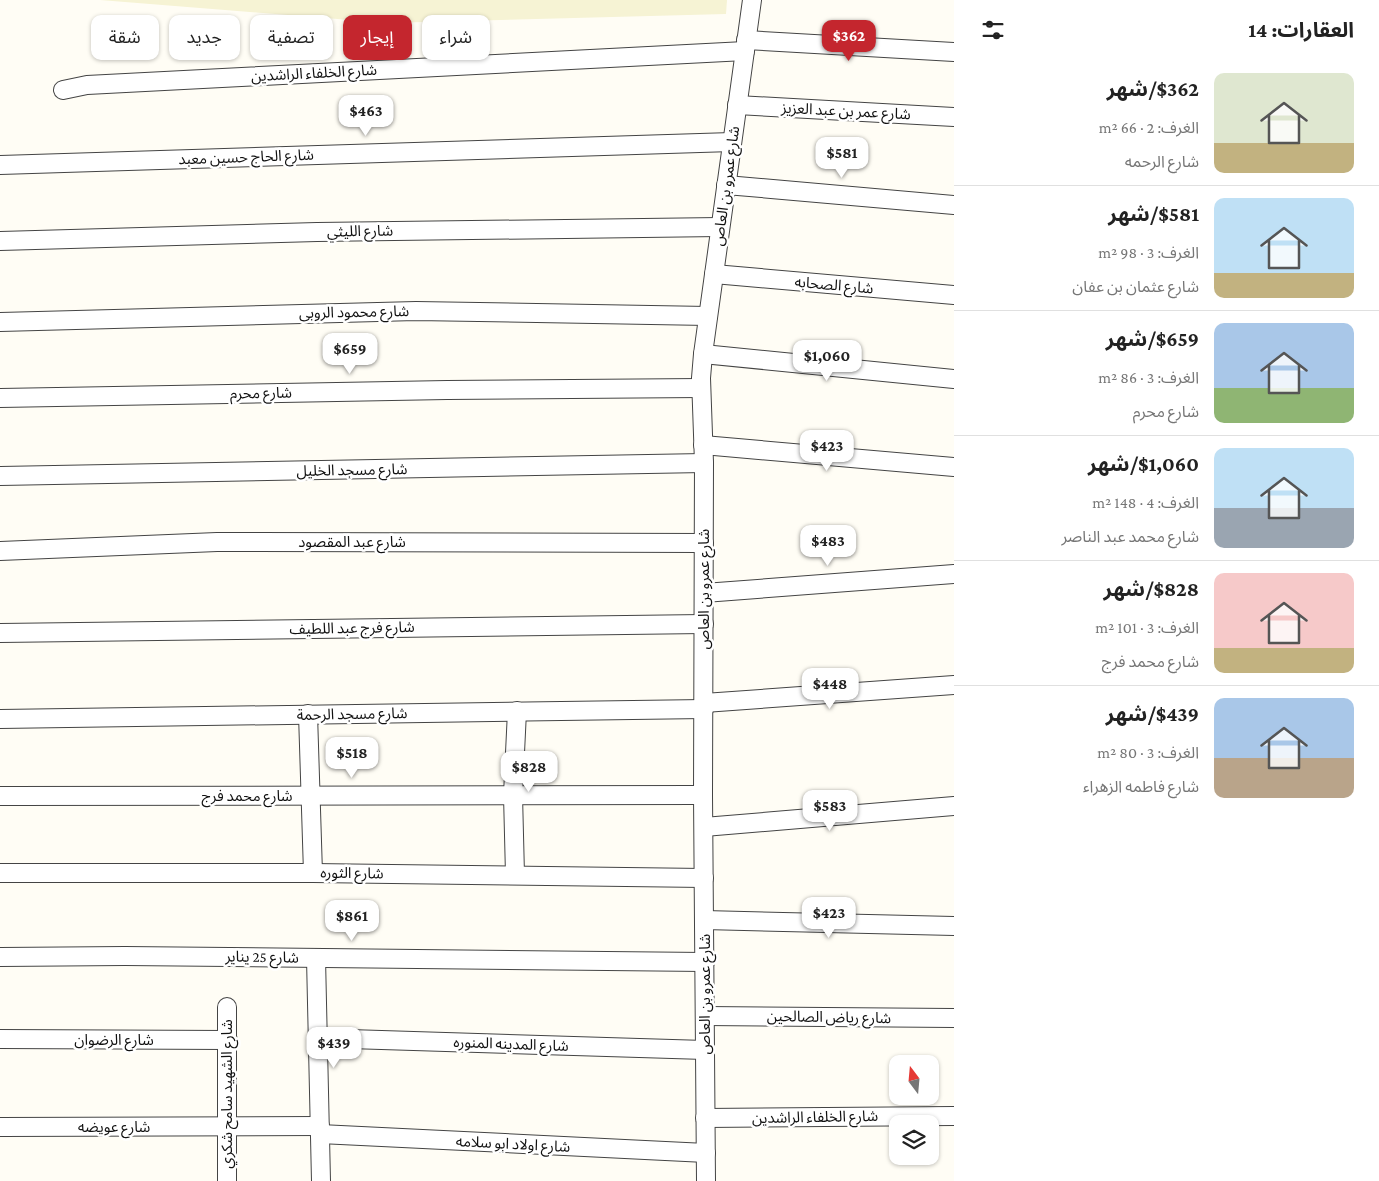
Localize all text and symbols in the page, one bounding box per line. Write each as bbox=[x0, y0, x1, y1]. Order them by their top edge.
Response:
chip: شقة bbox=[91, 15, 159, 60]
chip: جديد bbox=[169, 15, 240, 60]
chip: تصفية bbox=[250, 15, 333, 60]
chip: إيجار bbox=[343, 15, 412, 60]
chip: شراء bbox=[422, 15, 490, 60]
icon: filters bbox=[979, 16, 1007, 44]
text: العقارات: 14 bbox=[1248, 18, 1354, 42]
pin: $362 bbox=[819, 20, 879, 62]
text: $362 bbox=[833, 27, 865, 44]
street label: شارع الخلفاء الراشدين bbox=[251, 62, 378, 88]
text: $362/شهر bbox=[1107, 77, 1199, 101]
icon: home bbox=[1254, 93, 1314, 153]
pin: $463 bbox=[336, 94, 396, 137]
street label: شارع عمر بن عبد العزيز bbox=[780, 100, 911, 126]
text: $463 bbox=[350, 102, 382, 119]
text: الغرف: 2 · 66 m² bbox=[1099, 119, 1199, 136]
street label: شارع عمرو بن العاص bbox=[710, 125, 746, 247]
pin: $581 bbox=[812, 136, 872, 179]
text: $581 bbox=[826, 144, 858, 161]
street label: شارع الحاج حسين معبد bbox=[178, 147, 314, 171]
text: شارع الرحمه bbox=[1125, 153, 1199, 170]
text: $581/شهر bbox=[1108, 202, 1199, 226]
icon: home bbox=[1254, 218, 1314, 278]
street label: شارع الليثي bbox=[327, 222, 394, 244]
text: الغرف: 3 · 98 m² bbox=[1098, 244, 1199, 261]
street label: شارع الصحابه bbox=[794, 274, 874, 300]
text: شارع عثمان بن عفان bbox=[1072, 278, 1199, 295]
street label: شارع محمود الروبى bbox=[299, 303, 410, 325]
text: $659/شهر bbox=[1106, 327, 1199, 351]
pin: $659 bbox=[320, 332, 380, 375]
text: $659 bbox=[334, 340, 366, 357]
pin: $1,060 bbox=[786, 340, 868, 382]
icon: home bbox=[1254, 343, 1314, 403]
text: $1,060 bbox=[804, 347, 850, 364]
text: الغرف: 3 · 86 m² bbox=[1098, 369, 1199, 386]
street label: شارع محرم bbox=[230, 384, 292, 406]
text: شارع محرم bbox=[1133, 403, 1199, 420]
pin: $423 bbox=[797, 430, 857, 472]
text: $423 bbox=[811, 437, 843, 454]
text: $1,060/شهر bbox=[1088, 452, 1199, 476]
street label: شارع مسجد الخليل bbox=[296, 461, 408, 483]
icon: home bbox=[1254, 468, 1314, 528]
text: الغرف: 4 · 148 m² bbox=[1092, 494, 1199, 511]
pin: $483 bbox=[798, 524, 858, 567]
street label: شارع عمرو بن العاص bbox=[696, 528, 716, 649]
text: شارع محمد عبد الناصر bbox=[1062, 528, 1199, 545]
text: $483 bbox=[811, 532, 845, 549]
street label: شارع عبد المقصود bbox=[298, 534, 406, 554]
text: $828/شهر bbox=[1104, 577, 1199, 601]
icon: home bbox=[1254, 593, 1314, 653]
street label: شارع فرج عبد اللطيف bbox=[289, 619, 415, 641]
text: الغرف: 3 · 101 m² bbox=[1095, 619, 1199, 636]
text: شارع محمد فرج bbox=[1102, 653, 1199, 670]
pin: $448 bbox=[800, 668, 860, 710]
text: $448 bbox=[813, 675, 847, 692]
text: $439/شهر bbox=[1106, 702, 1199, 726]
street label: شارع مسجد الرحمة bbox=[297, 705, 408, 727]
icon: home bbox=[1254, 718, 1314, 778]
pin: $518 bbox=[322, 736, 382, 779]
text: $518 bbox=[336, 744, 368, 761]
text: الغرف: 3 · 80 m² bbox=[1097, 744, 1199, 761]
pin: $828 bbox=[499, 750, 559, 793]
text: $828 bbox=[512, 758, 546, 775]
text: شارع فاطمه الزهراء bbox=[1083, 778, 1199, 795]
street label: شارع محمد فرج bbox=[201, 788, 293, 808]
pin: $583 bbox=[800, 790, 860, 832]
text: $583 bbox=[814, 797, 846, 814]
street label: شارع الثوره bbox=[320, 864, 384, 886]
pin: $423 bbox=[799, 896, 859, 939]
pin: $861 bbox=[322, 900, 382, 942]
text: $423 bbox=[813, 904, 845, 921]
text: $861 bbox=[336, 907, 368, 924]
street label: شارع عمرو بن العاص bbox=[697, 933, 717, 1054]
street label: شارع 25 يناير bbox=[224, 948, 299, 970]
street label: شارع رياض الصالحين bbox=[767, 1008, 892, 1030]
street label: شارع الشهيد سامح شكري bbox=[219, 1019, 239, 1169]
pin: $439 bbox=[304, 1026, 364, 1069]
street label: شارع الرضوان bbox=[74, 1032, 154, 1052]
text: $439 bbox=[317, 1034, 351, 1051]
street label: شارع المدينه المنوره bbox=[453, 1034, 569, 1058]
north arrow bbox=[889, 1055, 939, 1105]
map controls bbox=[889, 1055, 939, 1165]
street label: شارع الخلفاء الراشدين bbox=[752, 1108, 878, 1130]
button: layers bbox=[889, 1115, 939, 1165]
street label: شارع عويضه bbox=[78, 1119, 151, 1139]
street label: شارع اولاد ابو سلامه bbox=[455, 1133, 571, 1159]

